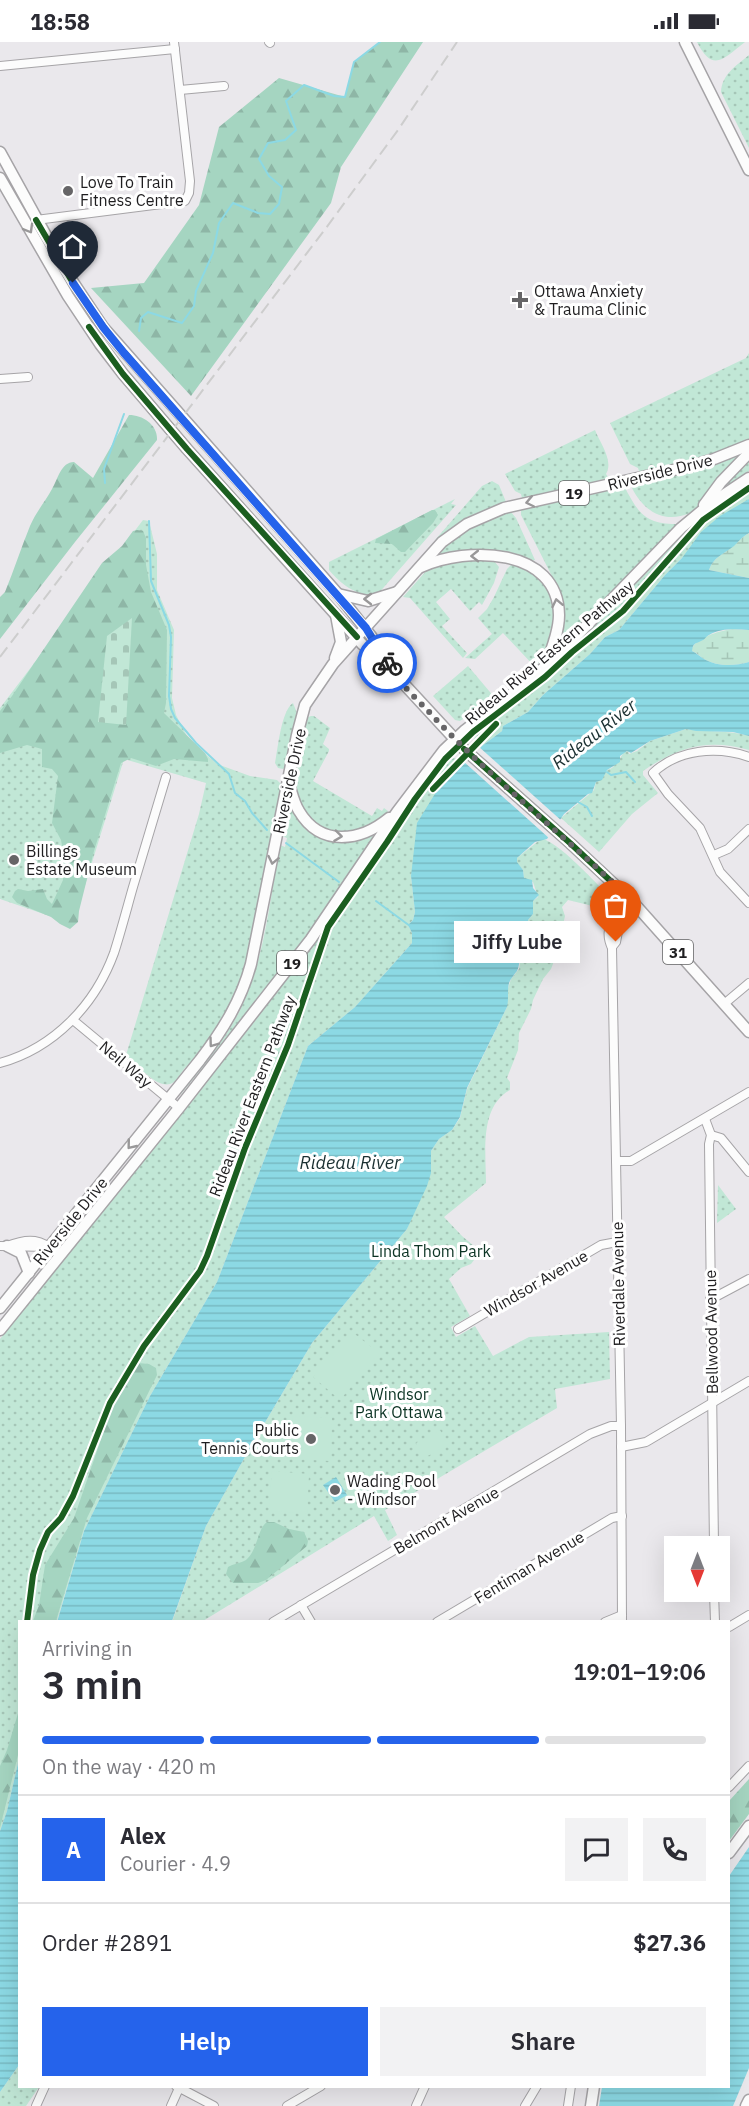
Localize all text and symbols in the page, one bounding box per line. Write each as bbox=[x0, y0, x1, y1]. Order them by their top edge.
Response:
text: 18:58 bbox=[30, 7, 90, 36]
place label: Love To Train Fitness Centre bbox=[80, 172, 184, 210]
marker: Love To Train Fitness Centre bbox=[61, 184, 75, 198]
pin bbox=[47, 221, 98, 283]
one-way arrow bbox=[22, 223, 33, 233]
icon: home bbox=[56, 230, 89, 263]
place label: Ottawa Anxiety & Trauma Clinic bbox=[534, 281, 646, 319]
marker: Ottawa Anxiety & Trauma Clinic bbox=[511, 291, 529, 309]
street label: Riverside Drive bbox=[605, 449, 715, 495]
road number: 19 bbox=[559, 481, 589, 505]
one-way arrow bbox=[526, 495, 536, 508]
one-way arrow bbox=[471, 549, 480, 562]
street label: Rideau River Eastern Pathway bbox=[461, 576, 637, 728]
one-way arrow bbox=[363, 593, 372, 605]
one-way arrow bbox=[551, 598, 564, 608]
courier bbox=[357, 633, 417, 693]
icon: bike bbox=[371, 647, 404, 680]
water label: Rideau River bbox=[547, 694, 641, 774]
street label: Riverside Drive bbox=[268, 726, 310, 836]
one-way arrow bbox=[333, 829, 342, 842]
place label: Billings Estate Museum bbox=[26, 841, 137, 879]
marker: Billings Estate Museum bbox=[7, 853, 21, 867]
one-way arrow bbox=[267, 855, 280, 865]
pin bbox=[590, 880, 641, 942]
icon: bag bbox=[599, 889, 632, 922]
callout: Jiffy Lube bbox=[454, 921, 580, 963]
text: Jiffy Lube bbox=[471, 928, 563, 955]
road number: 31 bbox=[663, 940, 693, 964]
road number: 19 bbox=[277, 951, 307, 975]
street label: Rideau River Eastern Pathway bbox=[204, 992, 300, 1200]
street label: Neil Way bbox=[96, 1036, 156, 1092]
one-way arrow bbox=[209, 1037, 220, 1048]
one-way arrow bbox=[128, 1139, 139, 1150]
water label: Rideau River bbox=[300, 1151, 401, 1174]
street label: Riverside Drive bbox=[28, 1173, 112, 1269]
street label: Riverdale Avenue bbox=[607, 1221, 629, 1347]
park label: Linda Thom Park bbox=[371, 1241, 492, 1261]
street label: Windsor Avenue bbox=[481, 1245, 592, 1321]
street label: Bellwood Avenue bbox=[700, 1269, 722, 1394]
park label: Windsor Park Ottawa bbox=[355, 1384, 443, 1422]
place label: Public Tennis Courts bbox=[201, 1420, 299, 1458]
marker: Public Tennis Courts bbox=[304, 1432, 318, 1446]
place label: Wading Pool - Windsor bbox=[347, 1471, 436, 1509]
street label: Belmont Avenue bbox=[390, 1482, 502, 1558]
marker: Wading Pool - Windsor bbox=[328, 1483, 342, 1497]
street label: Fentiman Avenue bbox=[470, 1526, 588, 1608]
north arrow bbox=[664, 1536, 730, 1602]
map controls bbox=[664, 1536, 730, 1602]
text: Arriving in bbox=[42, 1635, 132, 1662]
text: 19:01–19:06 bbox=[573, 1657, 706, 1686]
text: 3 min bbox=[42, 1659, 143, 1710]
text: On the way · 420 m bbox=[42, 1753, 216, 1780]
button: chat bbox=[565, 1818, 628, 1881]
button: phone bbox=[643, 1818, 706, 1881]
text: Alex bbox=[120, 1821, 166, 1850]
text: A bbox=[66, 1835, 81, 1864]
text: Courier · 4.9 bbox=[120, 1850, 231, 1877]
text: Order #2891 bbox=[42, 1928, 172, 1957]
text: $27.36 bbox=[633, 1928, 706, 1957]
button: Help bbox=[42, 2007, 368, 2076]
button: Share bbox=[380, 2007, 706, 2076]

